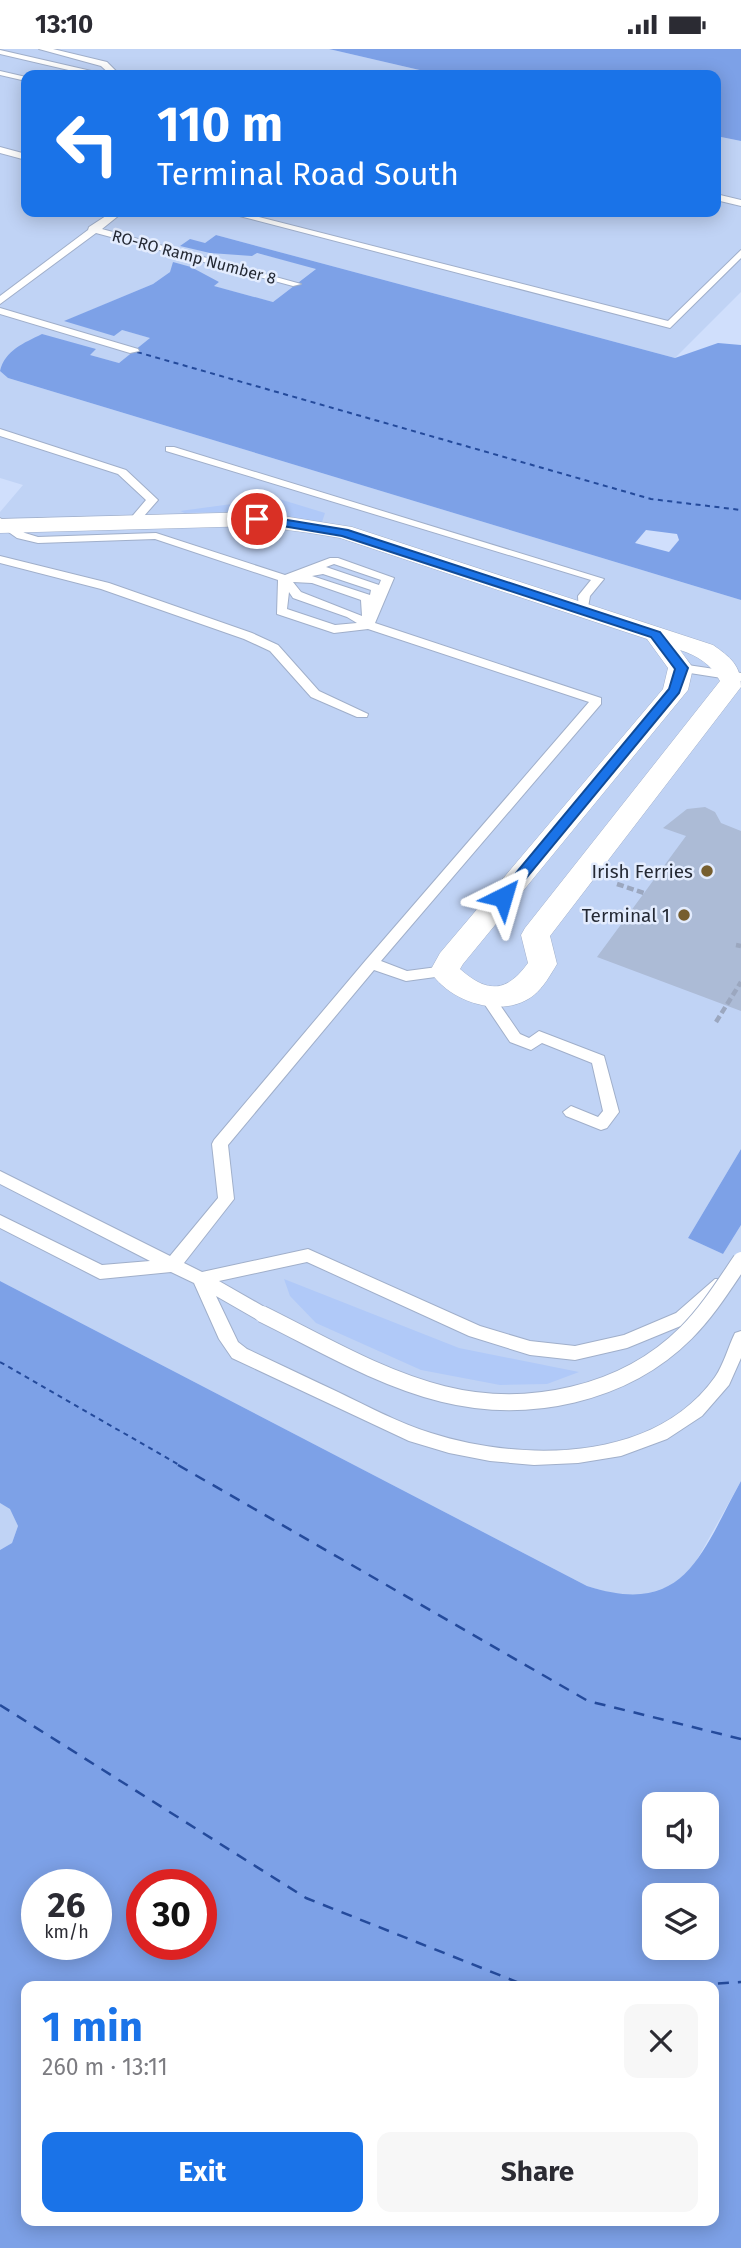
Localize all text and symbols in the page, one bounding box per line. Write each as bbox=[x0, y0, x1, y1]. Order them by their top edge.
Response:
text: 13:10 bbox=[35, 9, 93, 40]
text: 110 m bbox=[157, 95, 283, 154]
icon: left bbox=[42, 98, 133, 189]
text: Terminal Road South bbox=[157, 155, 459, 193]
street label: RO-RO Ramp Number 8 bbox=[110, 226, 278, 288]
pin bbox=[227, 489, 287, 549]
icon: arrive bbox=[238, 500, 276, 538]
position arrow bbox=[466, 860, 540, 934]
place label: Irish Ferries bbox=[591, 860, 693, 883]
marker: Irish Ferries bbox=[699, 863, 715, 879]
place label: Terminal 1 bbox=[582, 904, 670, 927]
marker: Terminal 1 bbox=[676, 907, 692, 923]
map controls bbox=[642, 1792, 719, 1960]
button: sound bbox=[642, 1792, 719, 1869]
speed limit sign: 30 bbox=[126, 1869, 217, 1960]
button: layers bbox=[642, 1883, 719, 1960]
text: 26 bbox=[48, 1884, 85, 1926]
text: km/h bbox=[44, 1921, 89, 1943]
text: 1 min bbox=[42, 2002, 143, 2052]
button: close bbox=[624, 2004, 698, 2078]
text: 260 m · 13:11 bbox=[42, 2053, 168, 2081]
button: Exit bbox=[42, 2132, 363, 2212]
button: Share bbox=[377, 2132, 698, 2212]

